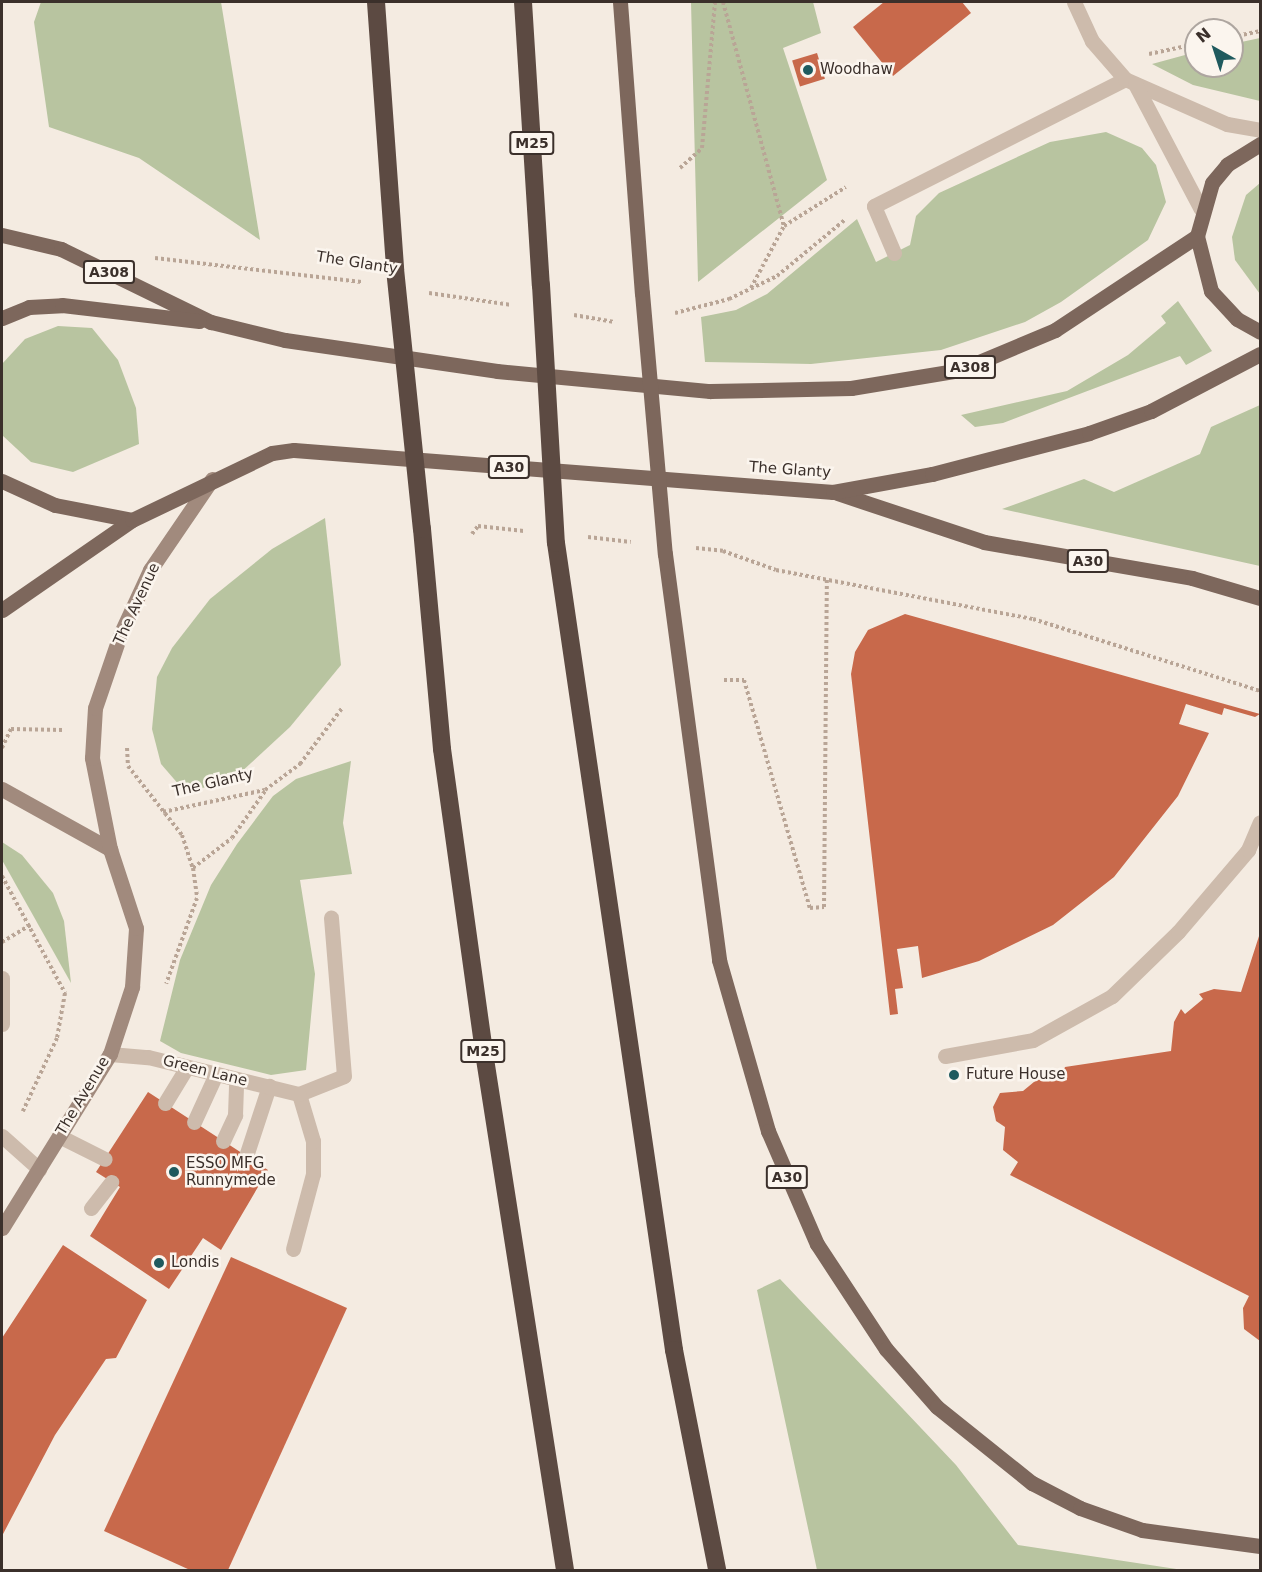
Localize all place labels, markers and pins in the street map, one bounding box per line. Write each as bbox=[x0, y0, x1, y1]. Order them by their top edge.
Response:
place label: Woodhaw bbox=[820, 61, 893, 79]
marker: Woodhaw bbox=[801, 63, 815, 77]
place label: Future House bbox=[966, 1066, 1066, 1084]
marker: Future House bbox=[947, 1068, 961, 1082]
place label: ESSO MFG Runnymede bbox=[186, 1154, 276, 1189]
marker: ESSO MFG Runnymede bbox=[167, 1165, 181, 1179]
place label: Londis bbox=[171, 1254, 219, 1272]
marker: Londis bbox=[152, 1256, 166, 1270]

